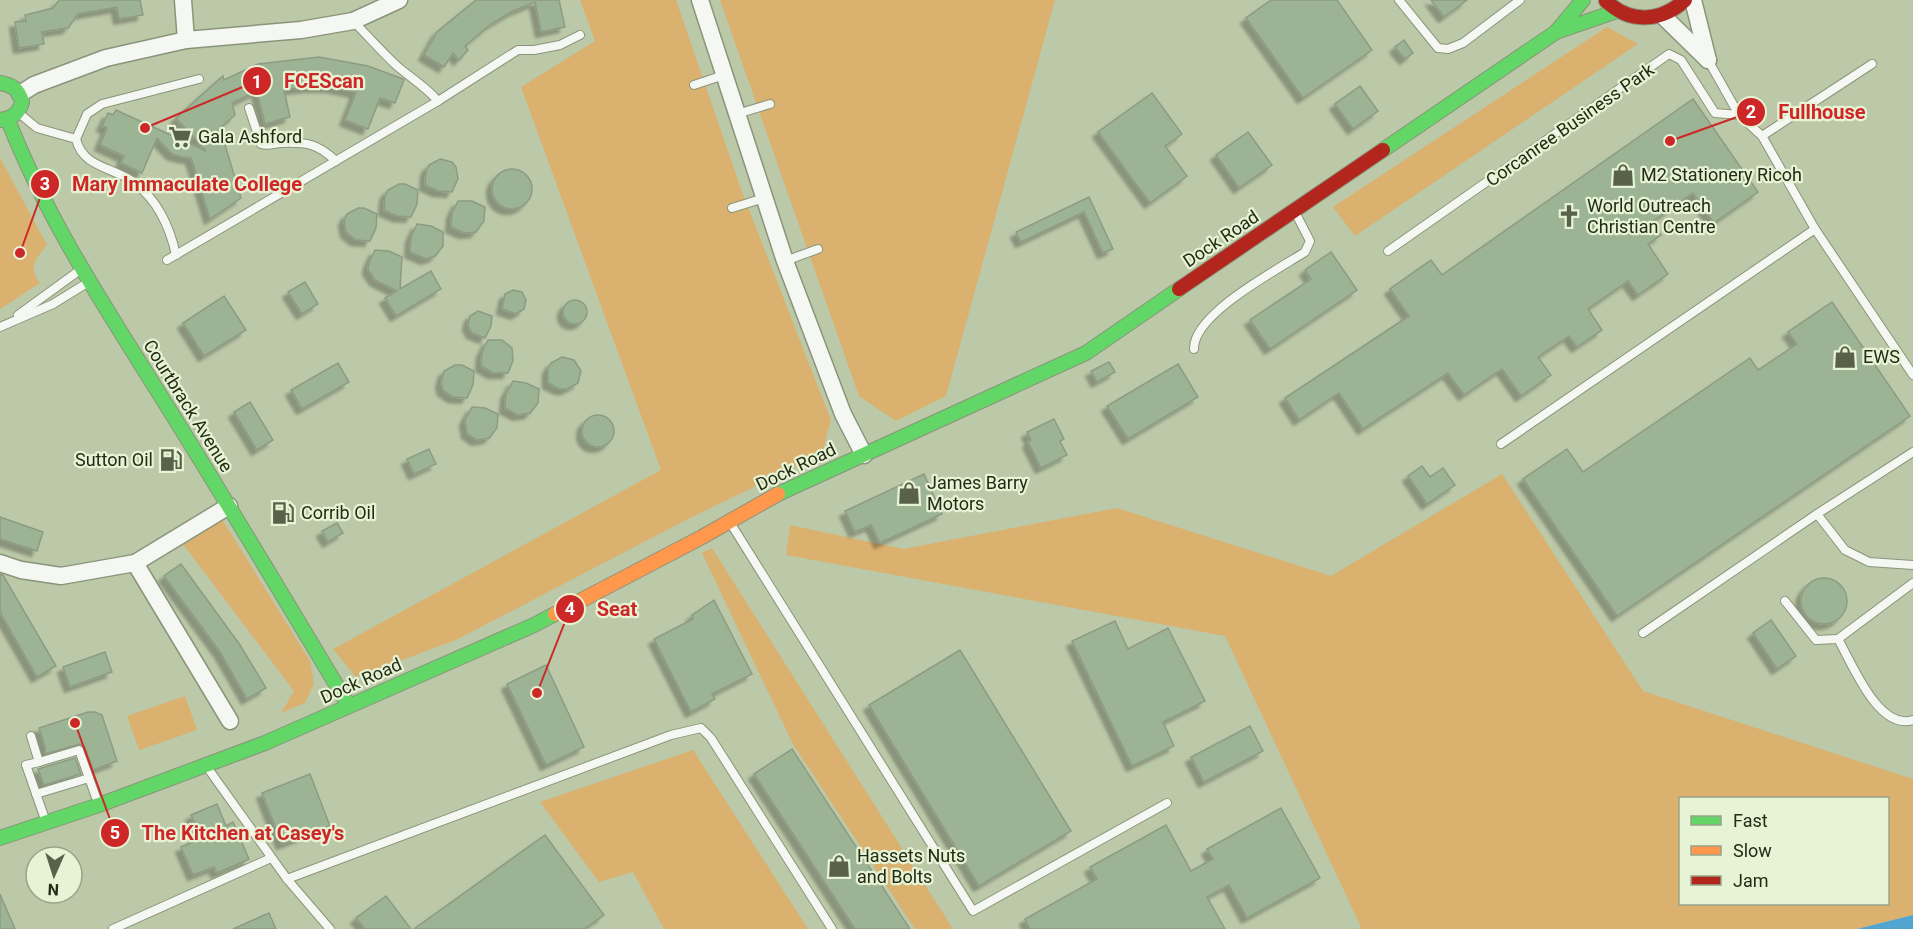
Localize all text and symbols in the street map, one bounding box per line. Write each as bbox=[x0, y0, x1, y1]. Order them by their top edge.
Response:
street label: Corcanree Business Park bbox=[1482, 58, 1658, 191]
callout: FCEScan bbox=[242, 62, 376, 100]
text: FCEScan bbox=[284, 69, 364, 93]
text: 1 bbox=[252, 71, 262, 92]
callout: Fullhouse bbox=[1736, 93, 1878, 131]
text: Fullhouse bbox=[1778, 100, 1866, 124]
text: 2 bbox=[1746, 101, 1756, 122]
supermarket icon: Gala Ashford bbox=[167, 124, 193, 150]
place label: Gala Ashford bbox=[198, 126, 302, 147]
shop icon: M2 Stationery Ricoh bbox=[1610, 162, 1636, 188]
place label: M2 Stationery Ricoh bbox=[1641, 164, 1802, 185]
callout: Mary Immaculate College bbox=[30, 165, 314, 203]
text: Mary Immaculate College bbox=[72, 172, 302, 196]
text: 3 bbox=[40, 173, 50, 194]
place label: World Outreach Christian Centre bbox=[1587, 195, 1715, 237]
church icon: World Outreach Christian Centre bbox=[1556, 203, 1582, 229]
street label: Dock Road bbox=[1179, 206, 1262, 271]
street label: Courtbrack Avenue bbox=[139, 336, 238, 476]
shop icon: EWS bbox=[1832, 344, 1858, 370]
place label: EWS bbox=[1863, 346, 1900, 367]
street label: Dock Road bbox=[752, 438, 839, 495]
fuel station icon: Sutton Oil bbox=[158, 447, 184, 473]
place label: Sutton Oil bbox=[75, 449, 153, 470]
place label: James Barry Motors bbox=[927, 472, 1028, 514]
shop icon: James Barry Motors bbox=[896, 480, 922, 506]
fuel station icon: Corrib Oil bbox=[270, 500, 296, 526]
place label: Corrib Oil bbox=[301, 502, 375, 523]
callout: Seat bbox=[555, 590, 650, 628]
text: Seat bbox=[597, 597, 638, 621]
text: 4 bbox=[565, 598, 575, 619]
street label: Dock Road bbox=[317, 653, 405, 708]
legend bbox=[1679, 797, 1889, 905]
text: Fast bbox=[1733, 810, 1768, 831]
callout: The Kitchen at Casey's bbox=[100, 814, 357, 852]
text: The Kitchen at Casey's bbox=[142, 821, 344, 845]
text: 5 bbox=[110, 822, 120, 843]
text: Slow bbox=[1733, 840, 1772, 861]
north arrow bbox=[24, 845, 84, 905]
place label: Hassets Nuts and Bolts bbox=[857, 845, 965, 887]
shop icon: Hassets Nuts and Bolts bbox=[826, 853, 852, 879]
text: Jam bbox=[1733, 870, 1769, 891]
text: N bbox=[47, 880, 59, 899]

